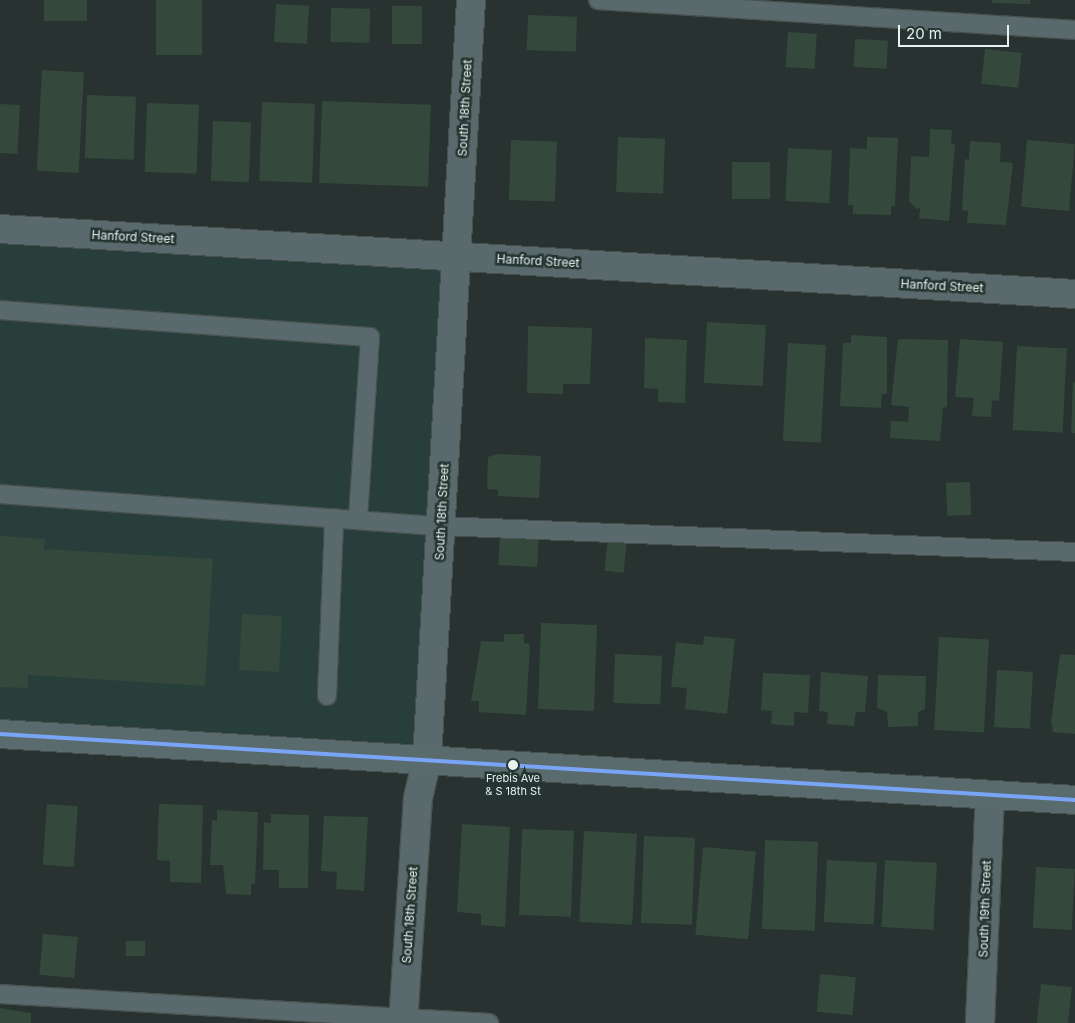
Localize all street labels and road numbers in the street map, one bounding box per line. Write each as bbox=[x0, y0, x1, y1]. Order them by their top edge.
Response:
street label: South 18th Street bbox=[455, 59, 475, 157]
street label: Hanford Street bbox=[91, 228, 175, 246]
street label: Hanford Street bbox=[496, 252, 580, 270]
street label: Hanford Street bbox=[900, 277, 984, 295]
street label: South 18th Street bbox=[432, 463, 452, 561]
street label: South 19th Street bbox=[976, 860, 994, 958]
street label: South 18th Street bbox=[399, 866, 421, 964]

